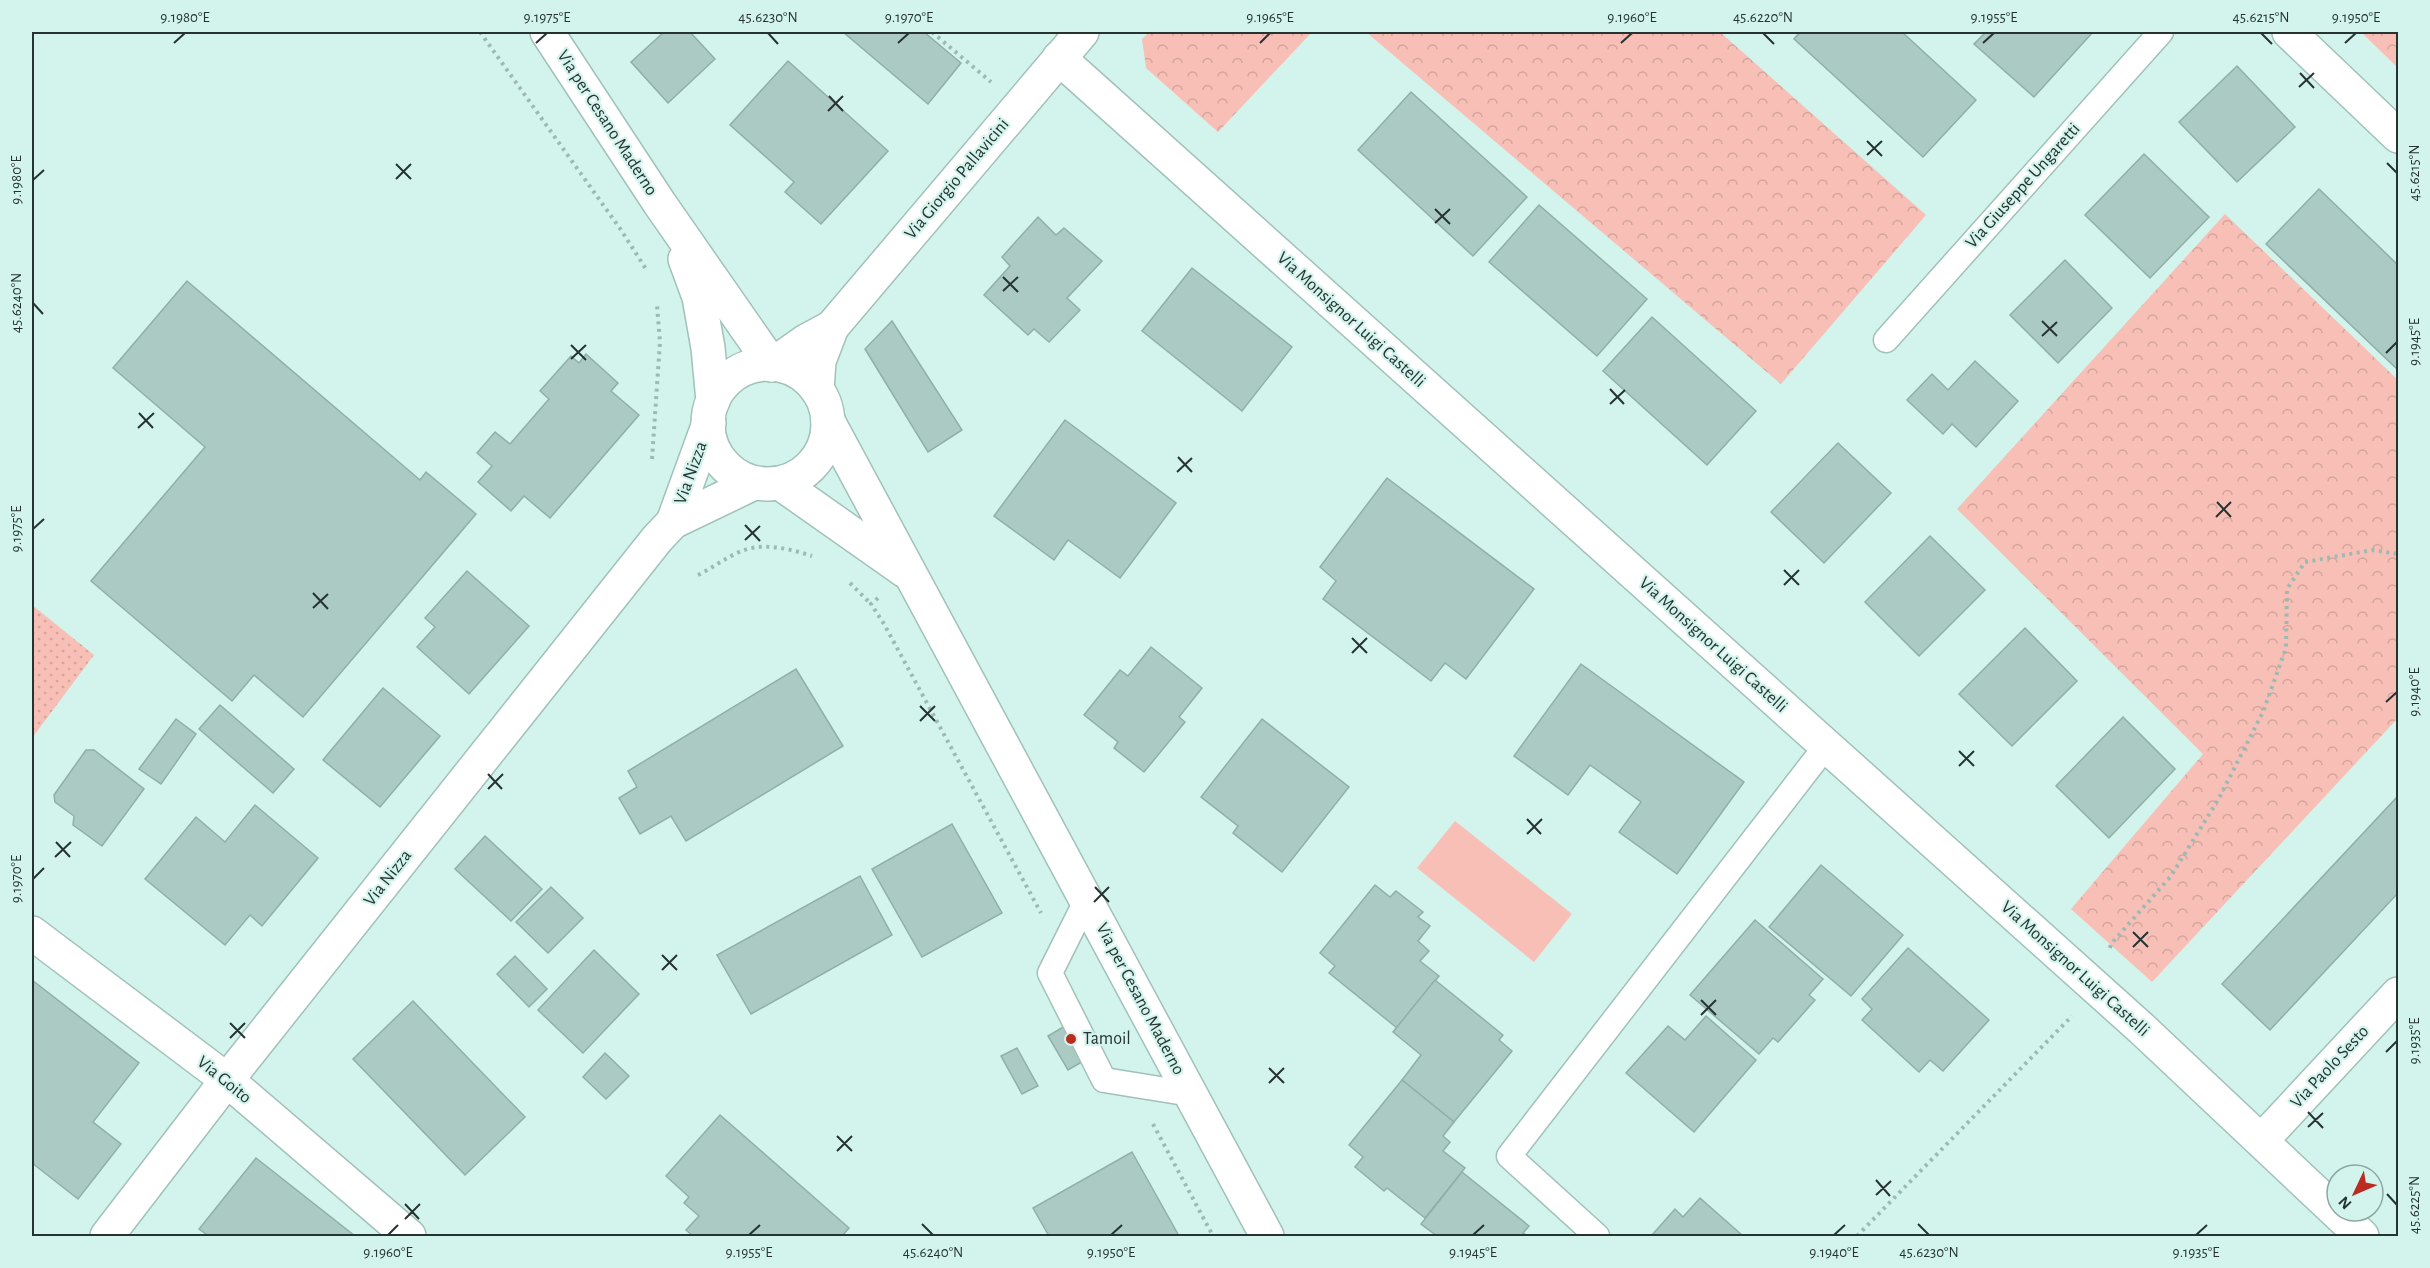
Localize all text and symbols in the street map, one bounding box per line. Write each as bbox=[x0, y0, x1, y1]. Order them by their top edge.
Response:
text: 9.1980°E bbox=[160, 10, 210, 25]
text: 9.1975°E bbox=[524, 10, 570, 25]
text: 45.6230°N bbox=[738, 10, 798, 25]
text: 9.1970°E bbox=[885, 10, 933, 25]
text: 9.1965°E bbox=[1246, 10, 1294, 25]
text: 9.1960°E bbox=[1607, 10, 1657, 25]
text: 45.6220°N bbox=[1733, 10, 1793, 25]
text: 9.1955°E bbox=[1971, 10, 2017, 25]
text: 45.6215°N bbox=[2233, 10, 2289, 25]
text: 9.1950°E bbox=[2332, 10, 2380, 25]
street label: Via per Cesano Maderno bbox=[553, 47, 661, 199]
street label: Via Giorgio Pallavicini bbox=[901, 115, 1013, 243]
street label: Via Giuseppe Ungaretti bbox=[1962, 120, 2084, 252]
text: 45.6215°N bbox=[2407, 145, 2422, 201]
text: 9.1980°E bbox=[9, 155, 24, 205]
street label: Via Monsignor Luigi Castelli bbox=[1273, 249, 1429, 391]
text: 45.6240°N bbox=[9, 273, 24, 333]
text: 9.1945°E bbox=[2407, 318, 2422, 366]
street label: Via Nizza bbox=[671, 439, 711, 507]
text: 9.1975°E bbox=[9, 506, 24, 552]
street label: Via Monsignor Luigi Castelli bbox=[1635, 574, 1791, 716]
text: 9.1940°E bbox=[2407, 667, 2422, 717]
street label: Via Nizza bbox=[361, 847, 415, 909]
text: 9.1970°E bbox=[9, 855, 24, 903]
street label: Via Monsignor Luigi Castelli bbox=[1997, 898, 2153, 1040]
street label: Via per Cesano Maderno bbox=[1092, 920, 1188, 1078]
text: 9.1935°E bbox=[2407, 1018, 2422, 1064]
street label: Via Paolo Sesto bbox=[2287, 1022, 2373, 1112]
place label: Tamoil bbox=[1083, 1030, 1131, 1048]
marker: Tamoil bbox=[1064, 1032, 1078, 1046]
street label: Via Goito bbox=[194, 1053, 255, 1107]
north arrow bbox=[2325, 1163, 2385, 1223]
text: 45.6225°N bbox=[2407, 1176, 2422, 1234]
text: N bbox=[2335, 1193, 2355, 1212]
text: 9.1960°E bbox=[363, 1245, 413, 1260]
text: 9.1955°E bbox=[726, 1245, 772, 1260]
text: 45.6240°N bbox=[903, 1245, 963, 1260]
text: 9.1950°E bbox=[1087, 1245, 1135, 1260]
text: 9.1945°E bbox=[1449, 1245, 1497, 1260]
text: 9.1940°E bbox=[1809, 1245, 1859, 1260]
text: 45.6230°N bbox=[1899, 1245, 1959, 1260]
text: 9.1935°E bbox=[2173, 1245, 2219, 1260]

